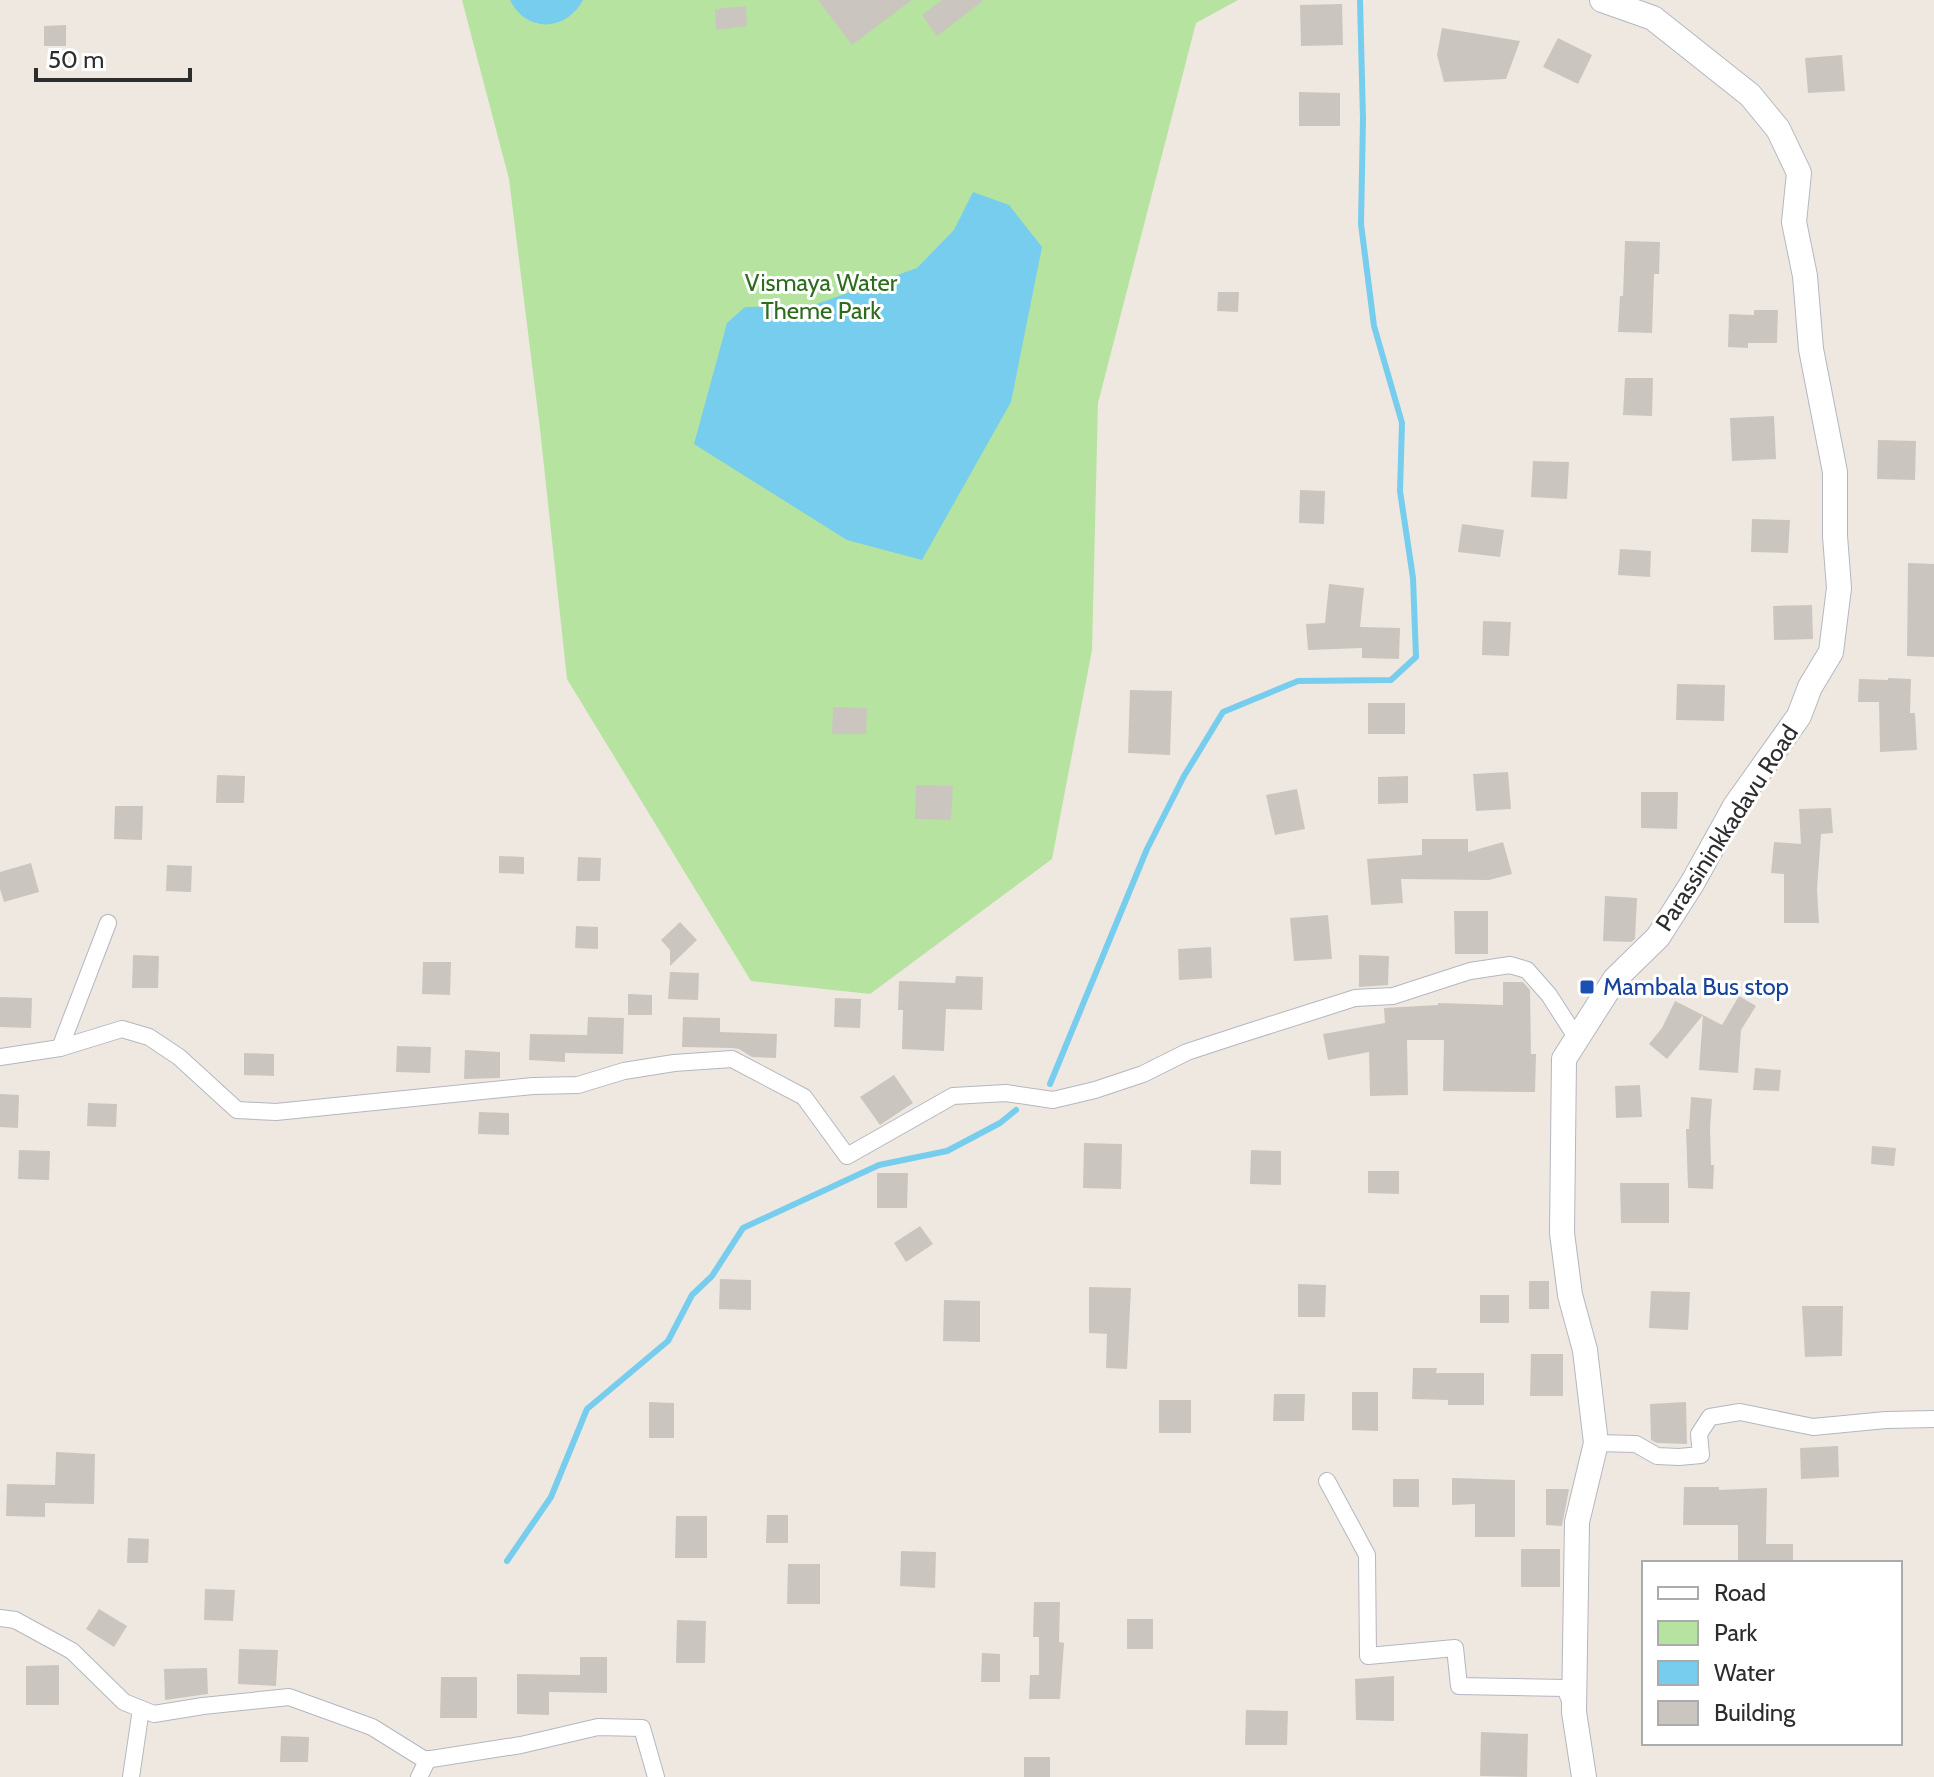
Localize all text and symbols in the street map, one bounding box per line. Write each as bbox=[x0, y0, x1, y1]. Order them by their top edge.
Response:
scale bar bbox=[36, 32, 190, 82]
text: 50 m bbox=[48, 45, 104, 74]
park label: Vismaya Water Theme Park bbox=[745, 268, 898, 325]
street label: Parassininkkadavu Road bbox=[1649, 719, 1804, 936]
place label: Mambala Bus stop bbox=[1603, 972, 1789, 1001]
marker: Mambala Bus stop bbox=[1578, 978, 1596, 996]
legend bbox=[1642, 1561, 1902, 1745]
text: Road bbox=[1714, 1578, 1766, 1607]
text: Park bbox=[1714, 1618, 1757, 1647]
text: Water bbox=[1714, 1658, 1775, 1687]
text: Building bbox=[1714, 1698, 1796, 1727]

